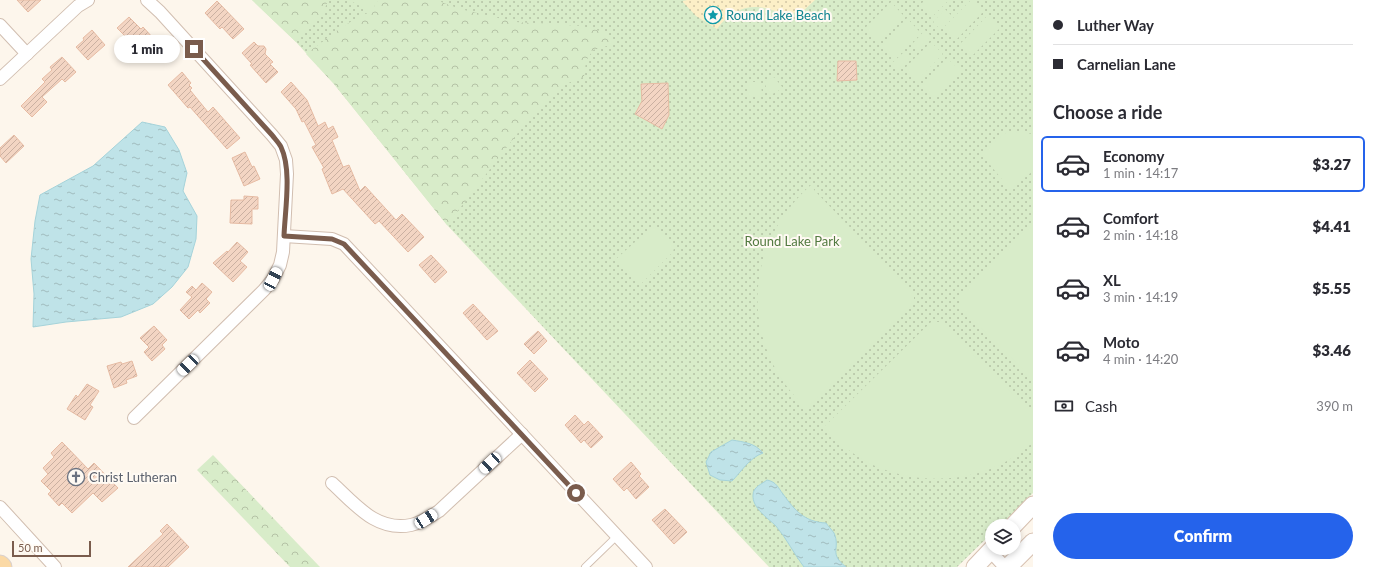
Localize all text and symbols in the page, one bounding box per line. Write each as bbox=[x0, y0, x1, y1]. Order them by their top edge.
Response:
place icon: Round Lake Beach bbox=[703, 5, 723, 25]
place label: Round Lake Beach bbox=[726, 7, 831, 23]
text: Luther Way bbox=[1077, 16, 1154, 34]
callout: 1 min bbox=[114, 35, 180, 63]
route end bbox=[185, 40, 203, 58]
text: 1 min bbox=[131, 41, 163, 57]
text: Carnelian Lane bbox=[1077, 55, 1176, 73]
text: Choose a ride bbox=[1053, 101, 1162, 123]
icon: car bbox=[1055, 146, 1091, 182]
text: Economy bbox=[1103, 147, 1164, 165]
text: $3.27 bbox=[1313, 155, 1351, 173]
text: 1 min · 14:17 bbox=[1103, 165, 1178, 181]
icon: car bbox=[1055, 208, 1091, 244]
text: Comfort bbox=[1103, 209, 1159, 227]
text: $4.41 bbox=[1313, 217, 1351, 235]
text: 2 min · 14:18 bbox=[1103, 227, 1178, 243]
park label: Round Lake Park bbox=[744, 233, 840, 249]
car bbox=[262, 266, 284, 292]
icon: car bbox=[1055, 270, 1091, 306]
text: XL bbox=[1103, 271, 1121, 289]
text: $5.55 bbox=[1313, 279, 1351, 297]
text: 3 min · 14:19 bbox=[1103, 289, 1178, 305]
icon: car bbox=[1055, 332, 1091, 368]
text: Moto bbox=[1103, 333, 1140, 351]
text: $3.46 bbox=[1313, 341, 1351, 359]
text: 4 min · 14:20 bbox=[1103, 351, 1178, 367]
car bbox=[175, 352, 201, 378]
icon: cash bbox=[1053, 395, 1075, 417]
text: Cash bbox=[1085, 397, 1117, 415]
text: 390 m bbox=[1316, 398, 1353, 414]
car bbox=[477, 450, 503, 476]
church icon: Christ Lutheran bbox=[66, 467, 86, 487]
place label: Christ Lutheran bbox=[89, 469, 177, 485]
route start bbox=[567, 484, 585, 502]
car bbox=[413, 507, 439, 531]
button: Confirm bbox=[1053, 513, 1353, 559]
map controls bbox=[985, 519, 1021, 555]
button: layers bbox=[985, 519, 1021, 555]
scale bar bbox=[12, 539, 91, 558]
text: 50 m bbox=[18, 541, 43, 554]

